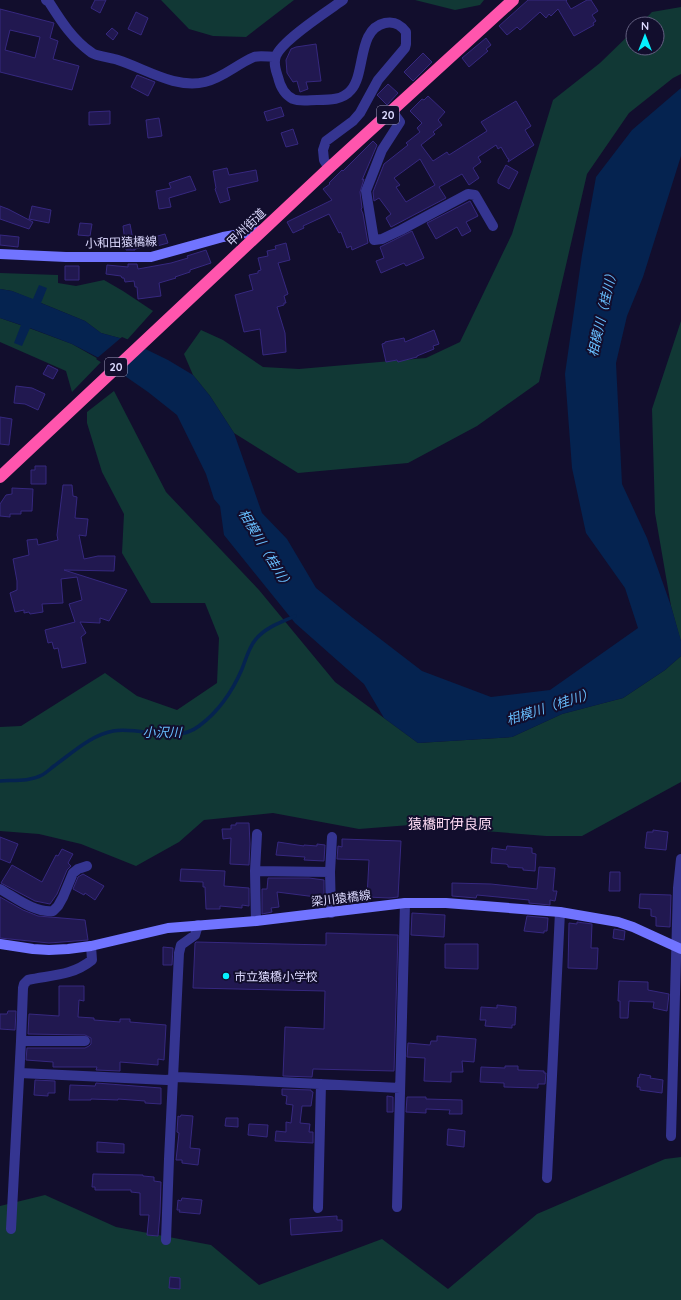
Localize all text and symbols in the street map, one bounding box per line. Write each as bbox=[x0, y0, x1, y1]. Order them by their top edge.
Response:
north arrow bbox=[625, 16, 665, 56]
text: N bbox=[641, 19, 649, 33]
road number: 20 bbox=[377, 106, 399, 124]
street label: 甲州街道 bbox=[224, 205, 268, 249]
street label: 小和田猿橋線 bbox=[85, 233, 157, 251]
water label: 相模川（桂川） bbox=[584, 266, 620, 358]
road number: 20 bbox=[105, 358, 127, 376]
water label: 相模川（桂川） bbox=[236, 506, 296, 592]
water label: 相模川（桂川） bbox=[504, 684, 596, 728]
water label: 小沢川 bbox=[142, 724, 183, 740]
district label: 猿橋町伊良原 bbox=[408, 815, 492, 833]
street label: 梁川猿橋線 bbox=[310, 887, 372, 909]
place label: 市立猿橋小学校 bbox=[234, 969, 318, 984]
marker: 市立猿橋小学校 bbox=[221, 971, 231, 981]

